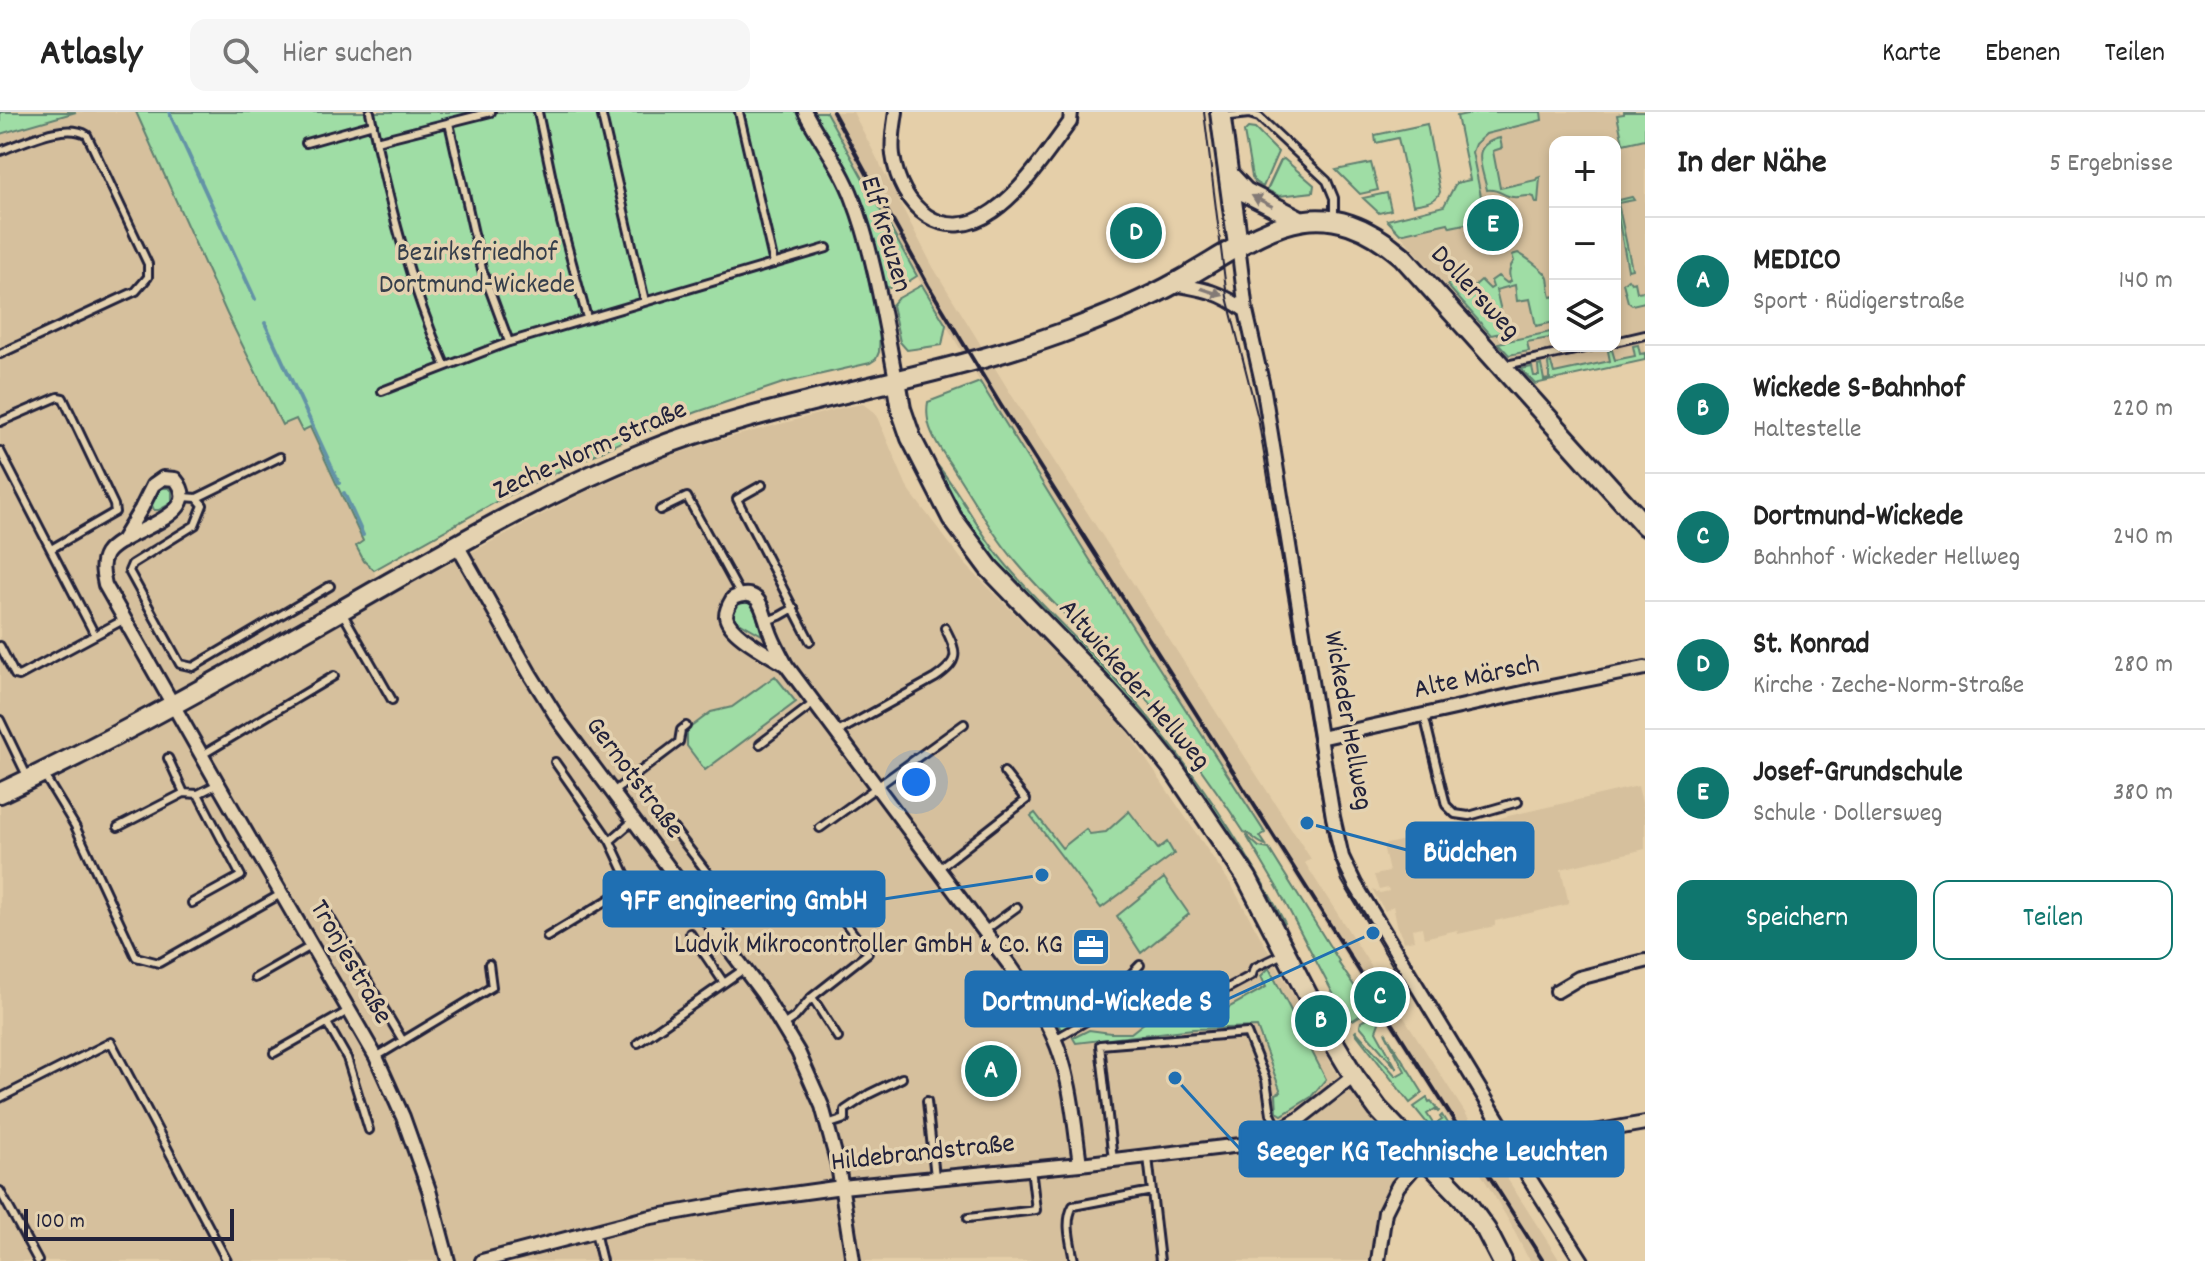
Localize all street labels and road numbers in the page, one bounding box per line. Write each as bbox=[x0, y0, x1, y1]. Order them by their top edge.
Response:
street label: Elf Kreuzen bbox=[847, 172, 921, 298]
street label: Dollersweg bbox=[1419, 237, 1529, 351]
street label: Zeche-Norm-Straße bbox=[488, 391, 694, 513]
street label: Altwickeder Hellweg bbox=[1047, 592, 1219, 780]
street label: Wickeder Hellweg bbox=[1311, 628, 1381, 814]
street label: Alte Märsch bbox=[1410, 646, 1544, 712]
street label: Gernotstraße bbox=[574, 710, 692, 848]
street label: Tronjestraße bbox=[297, 893, 401, 1033]
street label: Hildebrandstraße bbox=[829, 1125, 1017, 1185]

